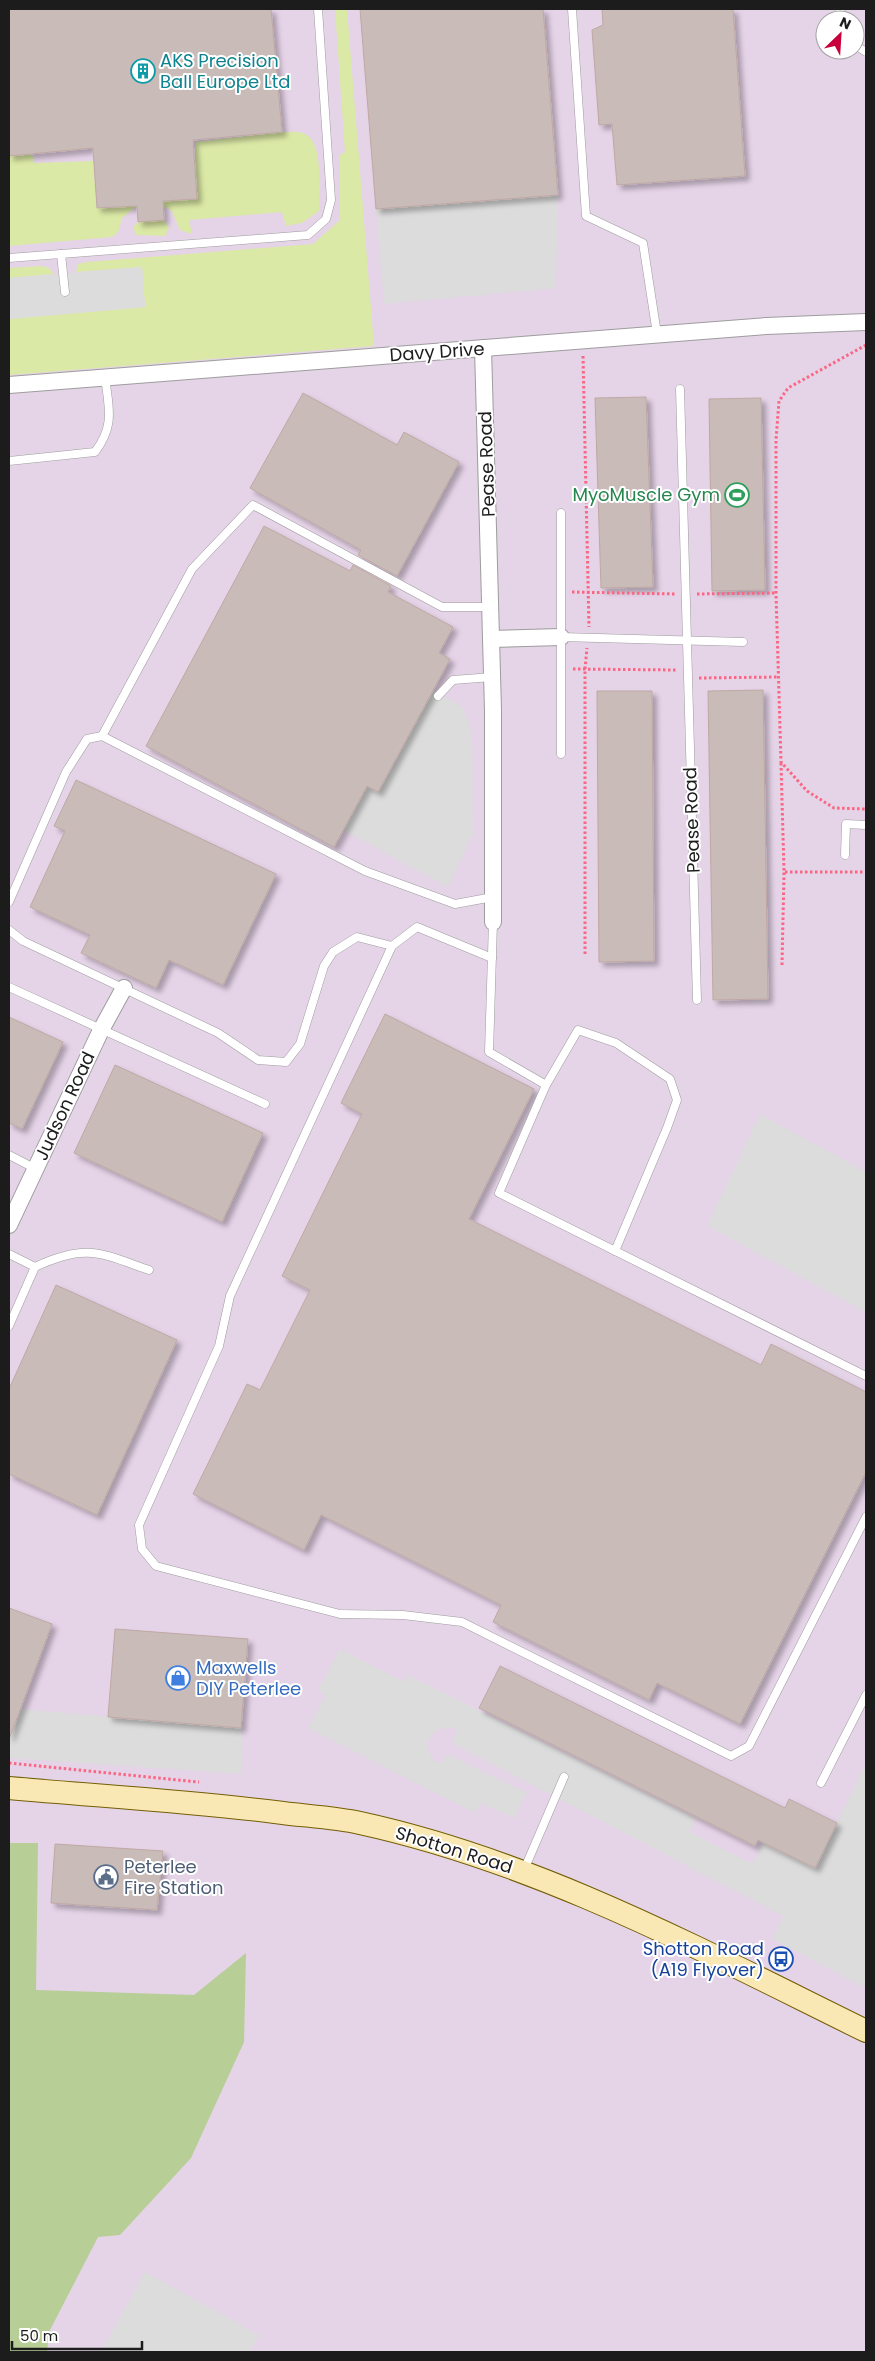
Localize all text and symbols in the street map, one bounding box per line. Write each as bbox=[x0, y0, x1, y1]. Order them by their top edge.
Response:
north arrow bbox=[815, 10, 865, 60]
text: N bbox=[836, 12, 854, 35]
place label: AKS Precision Ball Europe Ltd bbox=[160, 48, 290, 94]
building icon: AKS Precision Ball Europe Ltd bbox=[130, 58, 156, 84]
street label: Davy Drive bbox=[389, 336, 485, 367]
street label: Pease Road bbox=[472, 411, 501, 517]
place label: MyoMuscle Gym bbox=[572, 482, 720, 507]
sports icon: MyoMuscle Gym bbox=[724, 482, 750, 508]
street label: Pease Road bbox=[677, 767, 706, 873]
street label: Judson Road bbox=[28, 1047, 101, 1164]
place label: Maxwells DIY Peterlee bbox=[196, 1655, 301, 1701]
shop icon: Maxwells DIY Peterlee bbox=[165, 1665, 191, 1691]
street label: Shotton Road bbox=[392, 1820, 516, 1879]
place label: Peterlee Fire Station bbox=[124, 1854, 224, 1900]
public building icon: Peterlee Fire Station bbox=[93, 1864, 119, 1890]
place label: Shotton Road (A19 Flyover) bbox=[643, 1936, 764, 1982]
bus stop icon: Shotton Road (A19 Flyover) bbox=[768, 1946, 794, 1972]
scale bar bbox=[12, 2318, 142, 2350]
text: 50 m bbox=[20, 2325, 58, 2346]

